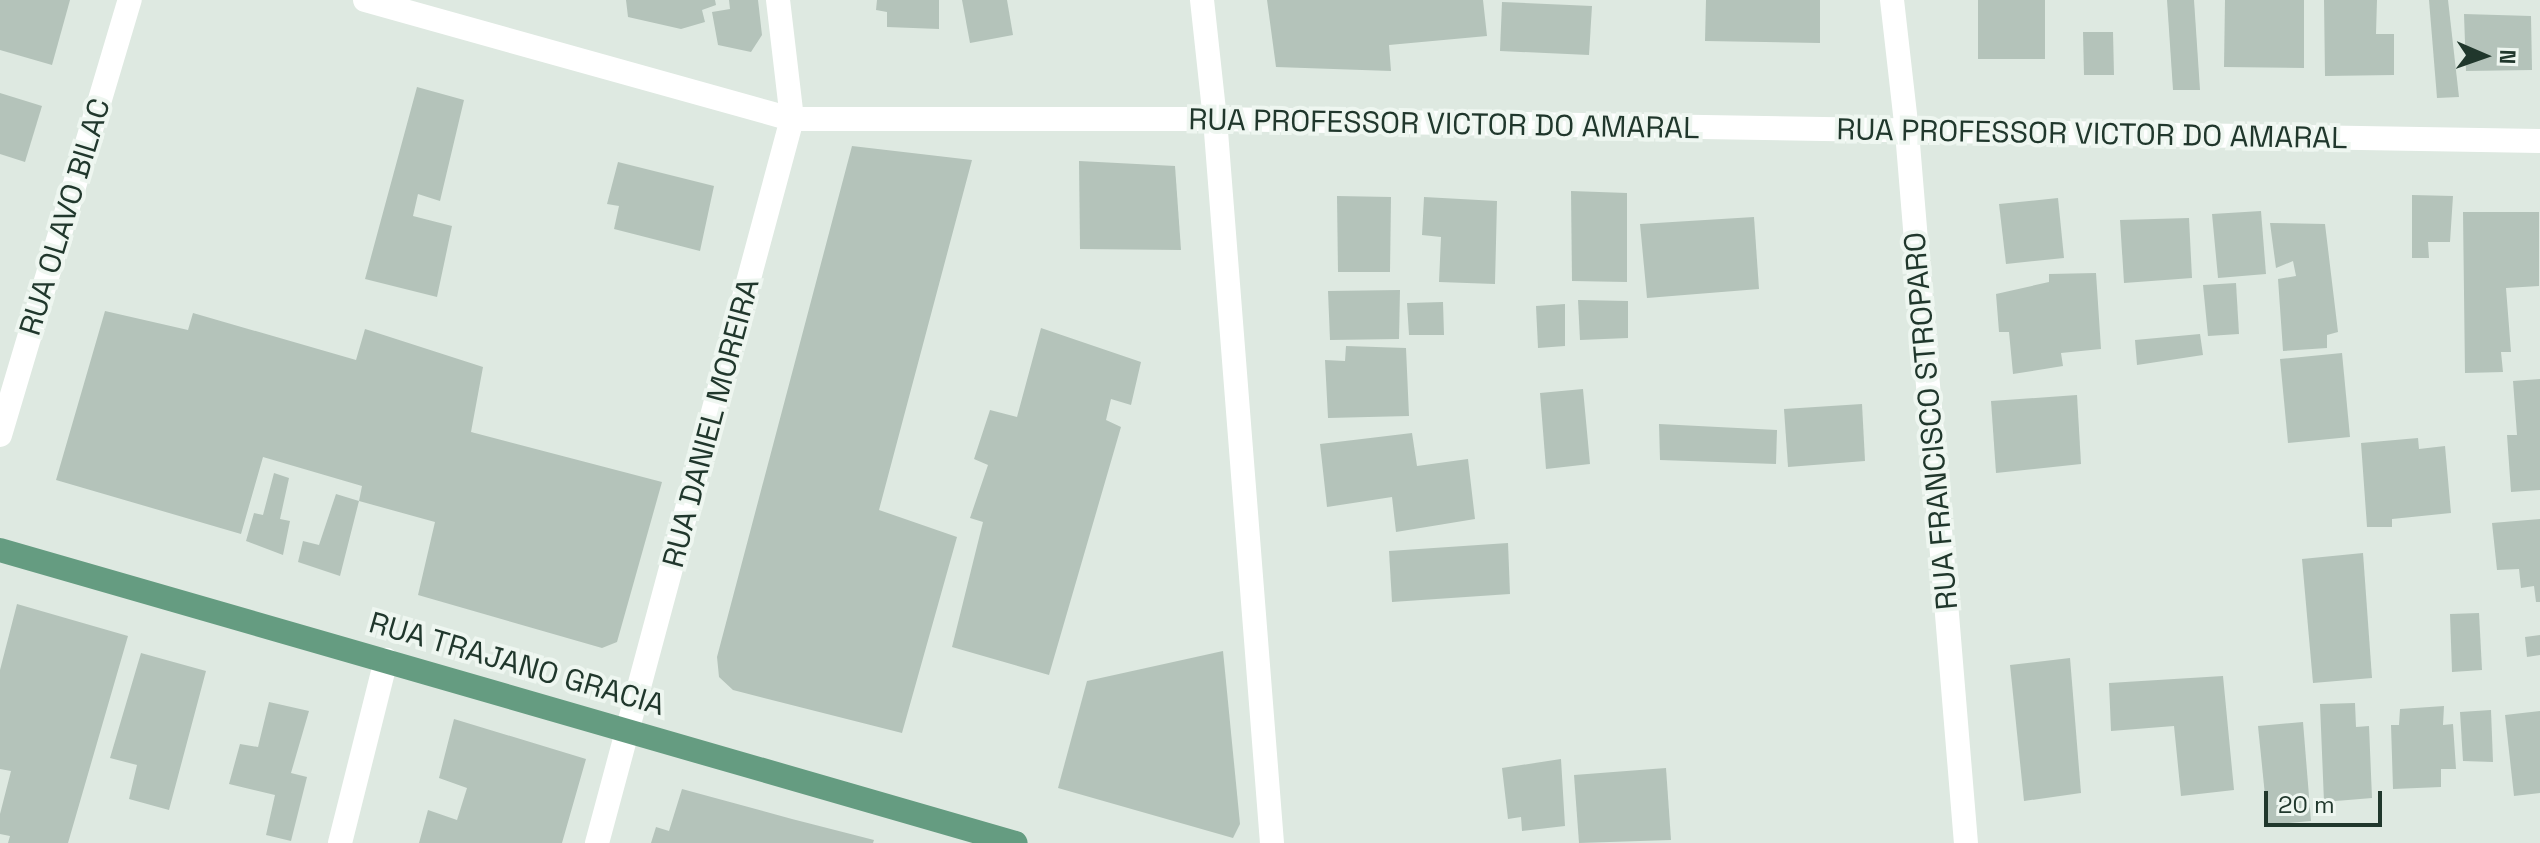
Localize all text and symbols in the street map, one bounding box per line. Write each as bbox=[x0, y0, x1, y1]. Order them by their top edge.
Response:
north arrow bbox=[2444, 16, 2524, 96]
text: N bbox=[2494, 49, 2522, 65]
street label: RUA OLAVO BILAC bbox=[12, 94, 118, 340]
street label: RUA PROFESSOR VICTOR DO AMARAL bbox=[1188, 102, 1700, 146]
street label: RUA PROFESSOR VICTOR DO AMARAL bbox=[1836, 112, 2348, 156]
street label: RUA FRANCISCO STROPARO bbox=[1897, 230, 1965, 612]
street label: RUA DANIEL MOREIRA bbox=[655, 274, 767, 572]
street label: RUA TRAJANO GRACIA bbox=[365, 604, 669, 724]
scale bar bbox=[2268, 775, 2386, 825]
text: 20 m bbox=[2278, 789, 2335, 820]

